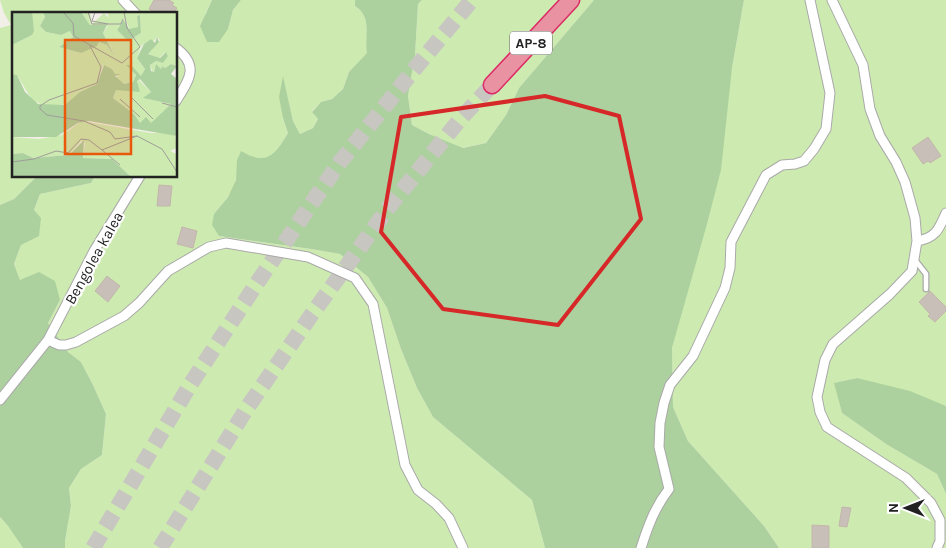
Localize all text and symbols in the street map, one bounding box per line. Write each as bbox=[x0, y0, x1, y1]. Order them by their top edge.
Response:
inset map bbox=[12, 12, 178, 178]
road number: AP-8 bbox=[510, 32, 552, 54]
street label: Bengolea kalea bbox=[61, 208, 127, 308]
north arrow bbox=[881, 483, 931, 533]
text: N bbox=[885, 503, 902, 513]

